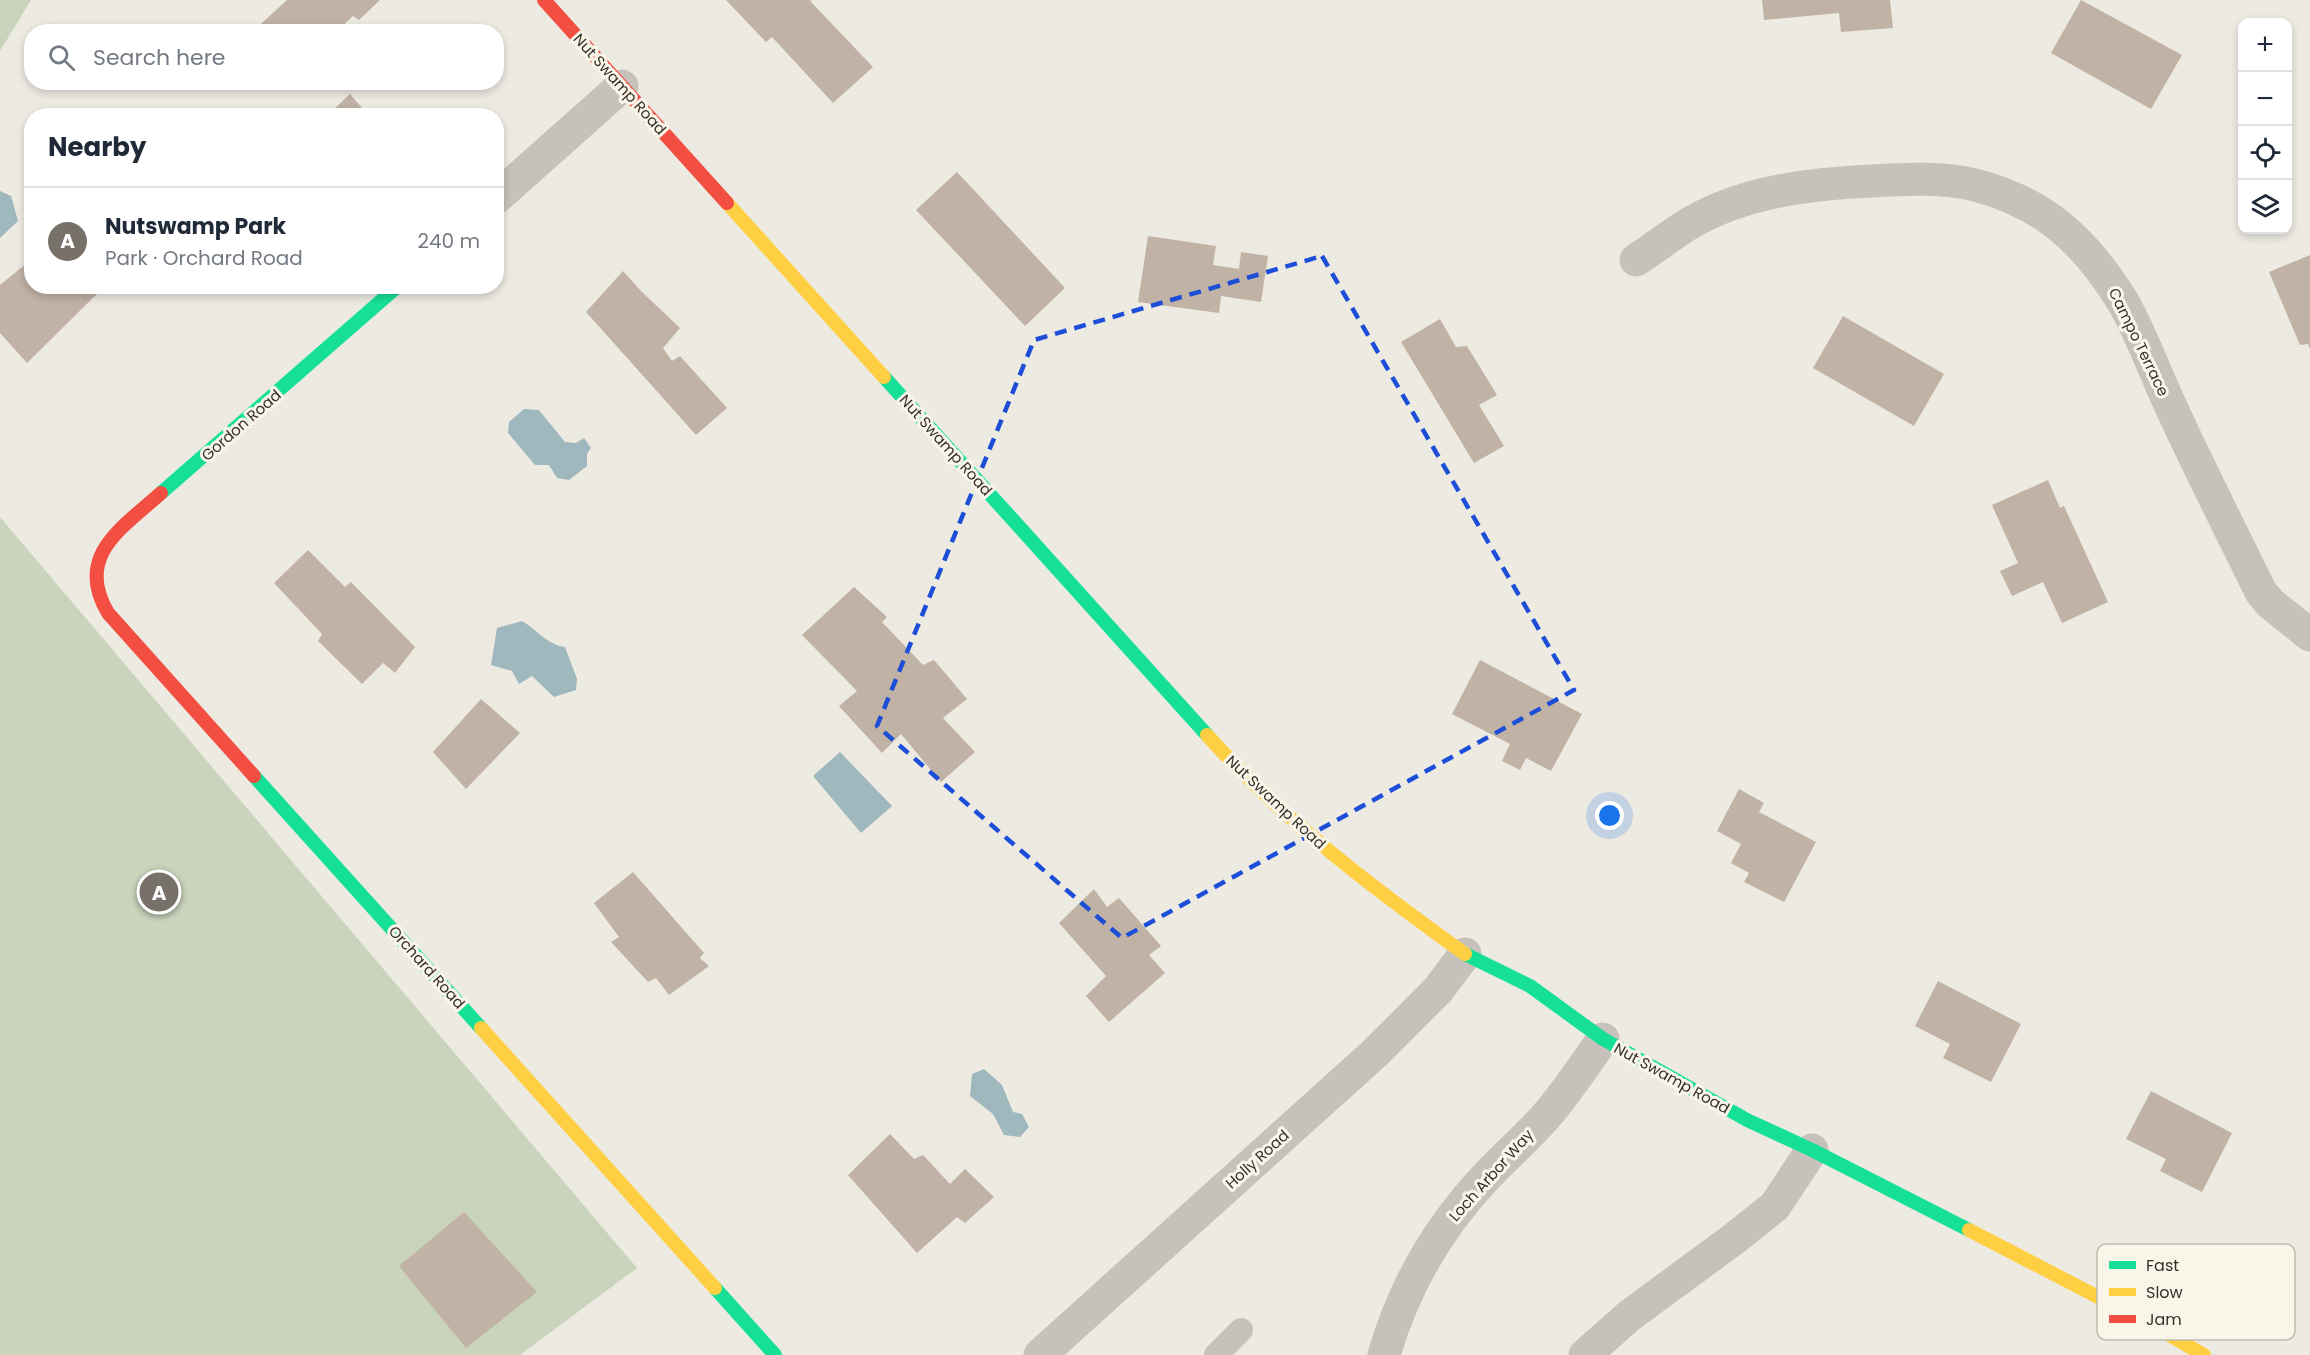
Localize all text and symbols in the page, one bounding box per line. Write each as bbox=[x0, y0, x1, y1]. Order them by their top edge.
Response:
map controls bbox=[2238, 18, 2292, 234]
button: + bbox=[2238, 18, 2292, 72]
search box bbox=[24, 24, 504, 90]
street label: Nut Swamp Road bbox=[569, 29, 671, 139]
icon: search bbox=[45, 41, 78, 74]
text: Search here bbox=[93, 42, 226, 73]
button: − bbox=[2238, 72, 2292, 126]
button: locate bbox=[2238, 126, 2292, 180]
text: Nearby bbox=[48, 129, 146, 165]
button: layers bbox=[2238, 180, 2292, 234]
text: Nutswamp Park bbox=[105, 211, 286, 242]
text: A bbox=[60, 227, 75, 255]
text: 240 m bbox=[417, 227, 480, 255]
text: Park · Orchard Road bbox=[105, 244, 303, 272]
street label: Campo Terrace bbox=[2104, 284, 2174, 400]
street label: Gordon Road bbox=[197, 385, 285, 465]
street label: Nut Swamp Road bbox=[895, 390, 997, 500]
street label: Nut Swamp Road bbox=[1222, 750, 1330, 854]
your location bbox=[1595, 801, 1624, 830]
pin: A bbox=[140, 870, 178, 914]
street label: Orchard Road bbox=[384, 921, 470, 1013]
street label: Nut Swamp Road bbox=[1610, 1037, 1734, 1119]
street label: Loch Arbor Way bbox=[1444, 1124, 1538, 1226]
street label: Holly Road bbox=[1221, 1125, 1293, 1193]
legend bbox=[2097, 1244, 2295, 1340]
text: Fast bbox=[2146, 1254, 2179, 1277]
text: Slow bbox=[2146, 1281, 2183, 1304]
text: Jam bbox=[2146, 1308, 2182, 1331]

